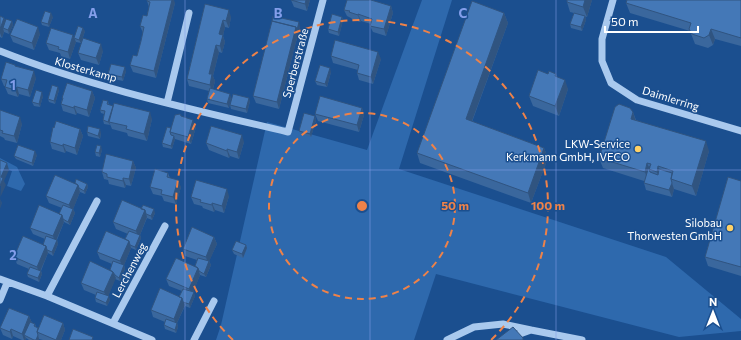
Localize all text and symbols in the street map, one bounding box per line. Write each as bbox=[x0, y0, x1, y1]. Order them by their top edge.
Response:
text: A bbox=[88, 5, 98, 21]
text: B bbox=[274, 5, 283, 21]
text: C bbox=[459, 5, 468, 21]
scale bar bbox=[605, 8, 698, 34]
text: 50 m bbox=[611, 14, 639, 28]
street label: Sperberstraße bbox=[279, 27, 311, 99]
street label: Klosterkamp bbox=[53, 54, 119, 84]
text: 1 bbox=[10, 77, 16, 93]
street label: Daimlerring bbox=[641, 83, 701, 113]
place label: LKW-Service Kerkmann GmbH, IVECO bbox=[506, 137, 630, 163]
marker: LKW-Service Kerkmann GmbH, IVECO bbox=[633, 144, 643, 154]
text: 50 m bbox=[441, 198, 469, 212]
text: 100 m bbox=[531, 198, 565, 212]
centre of rings bbox=[355, 199, 369, 213]
place label: Silobau Thorwesten GmbH bbox=[627, 216, 722, 242]
marker: Silobau Thorwesten GmbH bbox=[725, 223, 735, 233]
street label: Lerchenweg bbox=[109, 240, 149, 300]
text: 2 bbox=[9, 247, 17, 263]
north arrow bbox=[693, 292, 733, 332]
text: N bbox=[709, 295, 717, 308]

